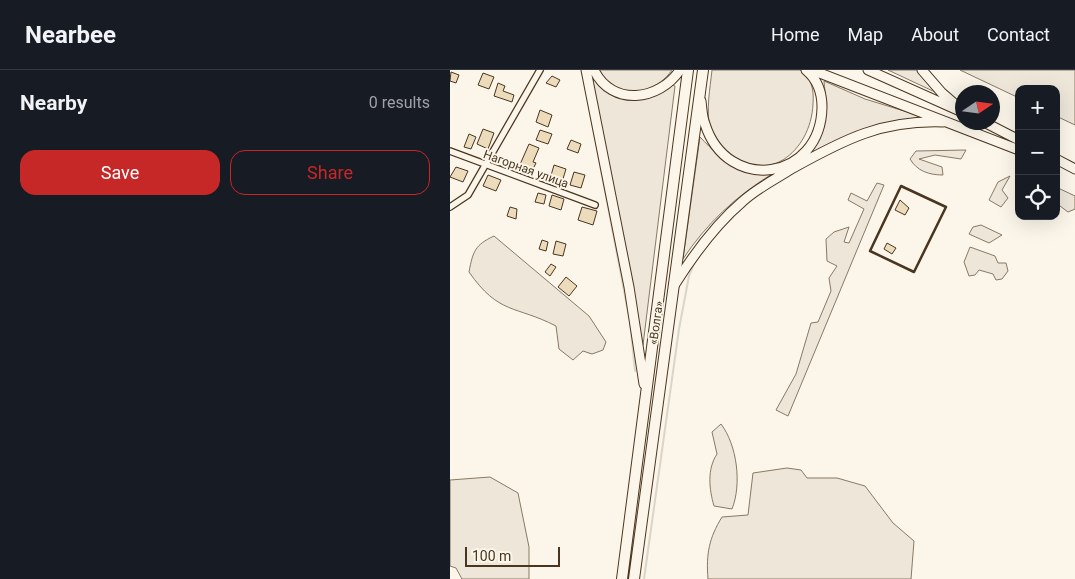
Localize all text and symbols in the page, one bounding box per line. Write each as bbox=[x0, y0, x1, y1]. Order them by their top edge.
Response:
text: Nearbee bbox=[25, 21, 116, 49]
text: Home bbox=[771, 24, 820, 45]
text: Map bbox=[848, 24, 883, 45]
text: About bbox=[911, 24, 959, 45]
text: Contact bbox=[987, 24, 1050, 45]
north arrow bbox=[955, 85, 1000, 130]
map controls bbox=[1015, 85, 1060, 220]
button: + bbox=[1015, 85, 1060, 130]
text: Nearby bbox=[20, 91, 87, 115]
text: 0 results bbox=[369, 93, 430, 112]
button: − bbox=[1015, 130, 1060, 175]
street label: Нагорная улица bbox=[482, 147, 570, 191]
button: Save bbox=[20, 150, 220, 195]
button: Share bbox=[230, 150, 430, 195]
button: locate bbox=[1015, 175, 1060, 220]
street label: «Волга» bbox=[646, 300, 666, 346]
scale bar bbox=[465, 544, 560, 567]
text: 100 m bbox=[472, 548, 511, 564]

